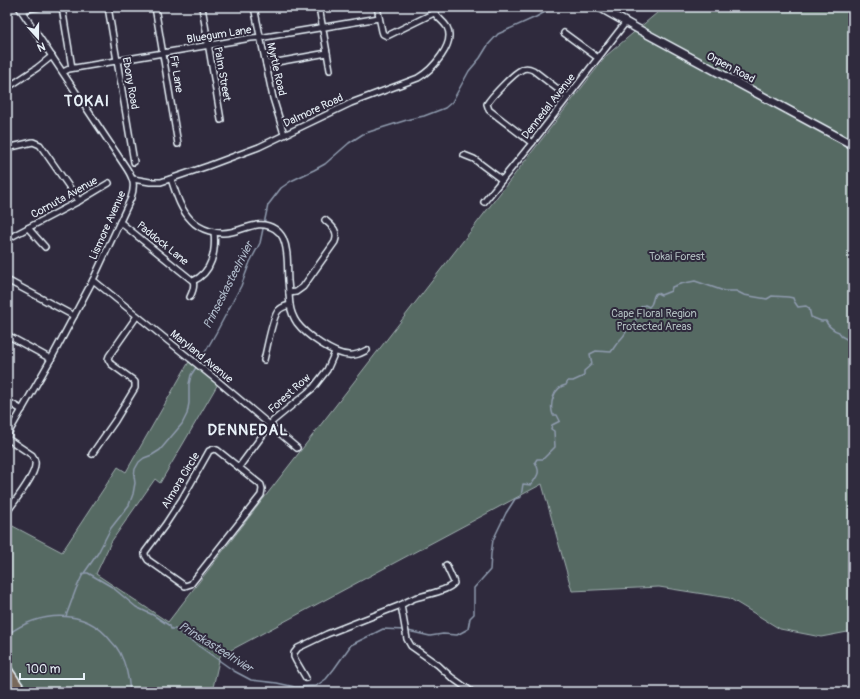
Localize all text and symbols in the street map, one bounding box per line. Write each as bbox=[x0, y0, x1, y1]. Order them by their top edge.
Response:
north arrow bbox=[18, 18, 58, 58]
street label: Bluegum Lane bbox=[186, 23, 253, 46]
text: N bbox=[35, 39, 47, 54]
street label: Myrtle Road bbox=[264, 41, 289, 97]
street label: Palm Street bbox=[211, 46, 234, 103]
street label: Orpen Road bbox=[704, 49, 757, 86]
street label: Fir Lane bbox=[167, 55, 186, 94]
street label: Ebony Road bbox=[120, 56, 141, 110]
street label: Dennedal Avenue bbox=[519, 71, 578, 142]
street label: Dalmore Road bbox=[281, 91, 345, 130]
district label: TOKAI bbox=[63, 92, 110, 111]
street label: Cornuta Avenue bbox=[29, 174, 100, 221]
street label: Lismore Avenue bbox=[86, 188, 129, 262]
street label: Paddock Lane bbox=[134, 219, 191, 268]
water label: Prinseskasteelrivier bbox=[200, 238, 258, 331]
park label: Tokai Forest bbox=[649, 250, 706, 263]
park label: Cape Floral Region Protected Areas bbox=[611, 307, 697, 333]
street label: Maryland Avenue bbox=[168, 327, 236, 386]
street label: Forest Row bbox=[266, 371, 314, 416]
district label: DENNEDAL bbox=[207, 421, 289, 440]
street label: Almora Circle bbox=[159, 449, 203, 511]
water label: Prinskasteelrivier bbox=[176, 619, 257, 677]
scale bar bbox=[20, 655, 84, 681]
text: 100 m bbox=[26, 662, 61, 677]

